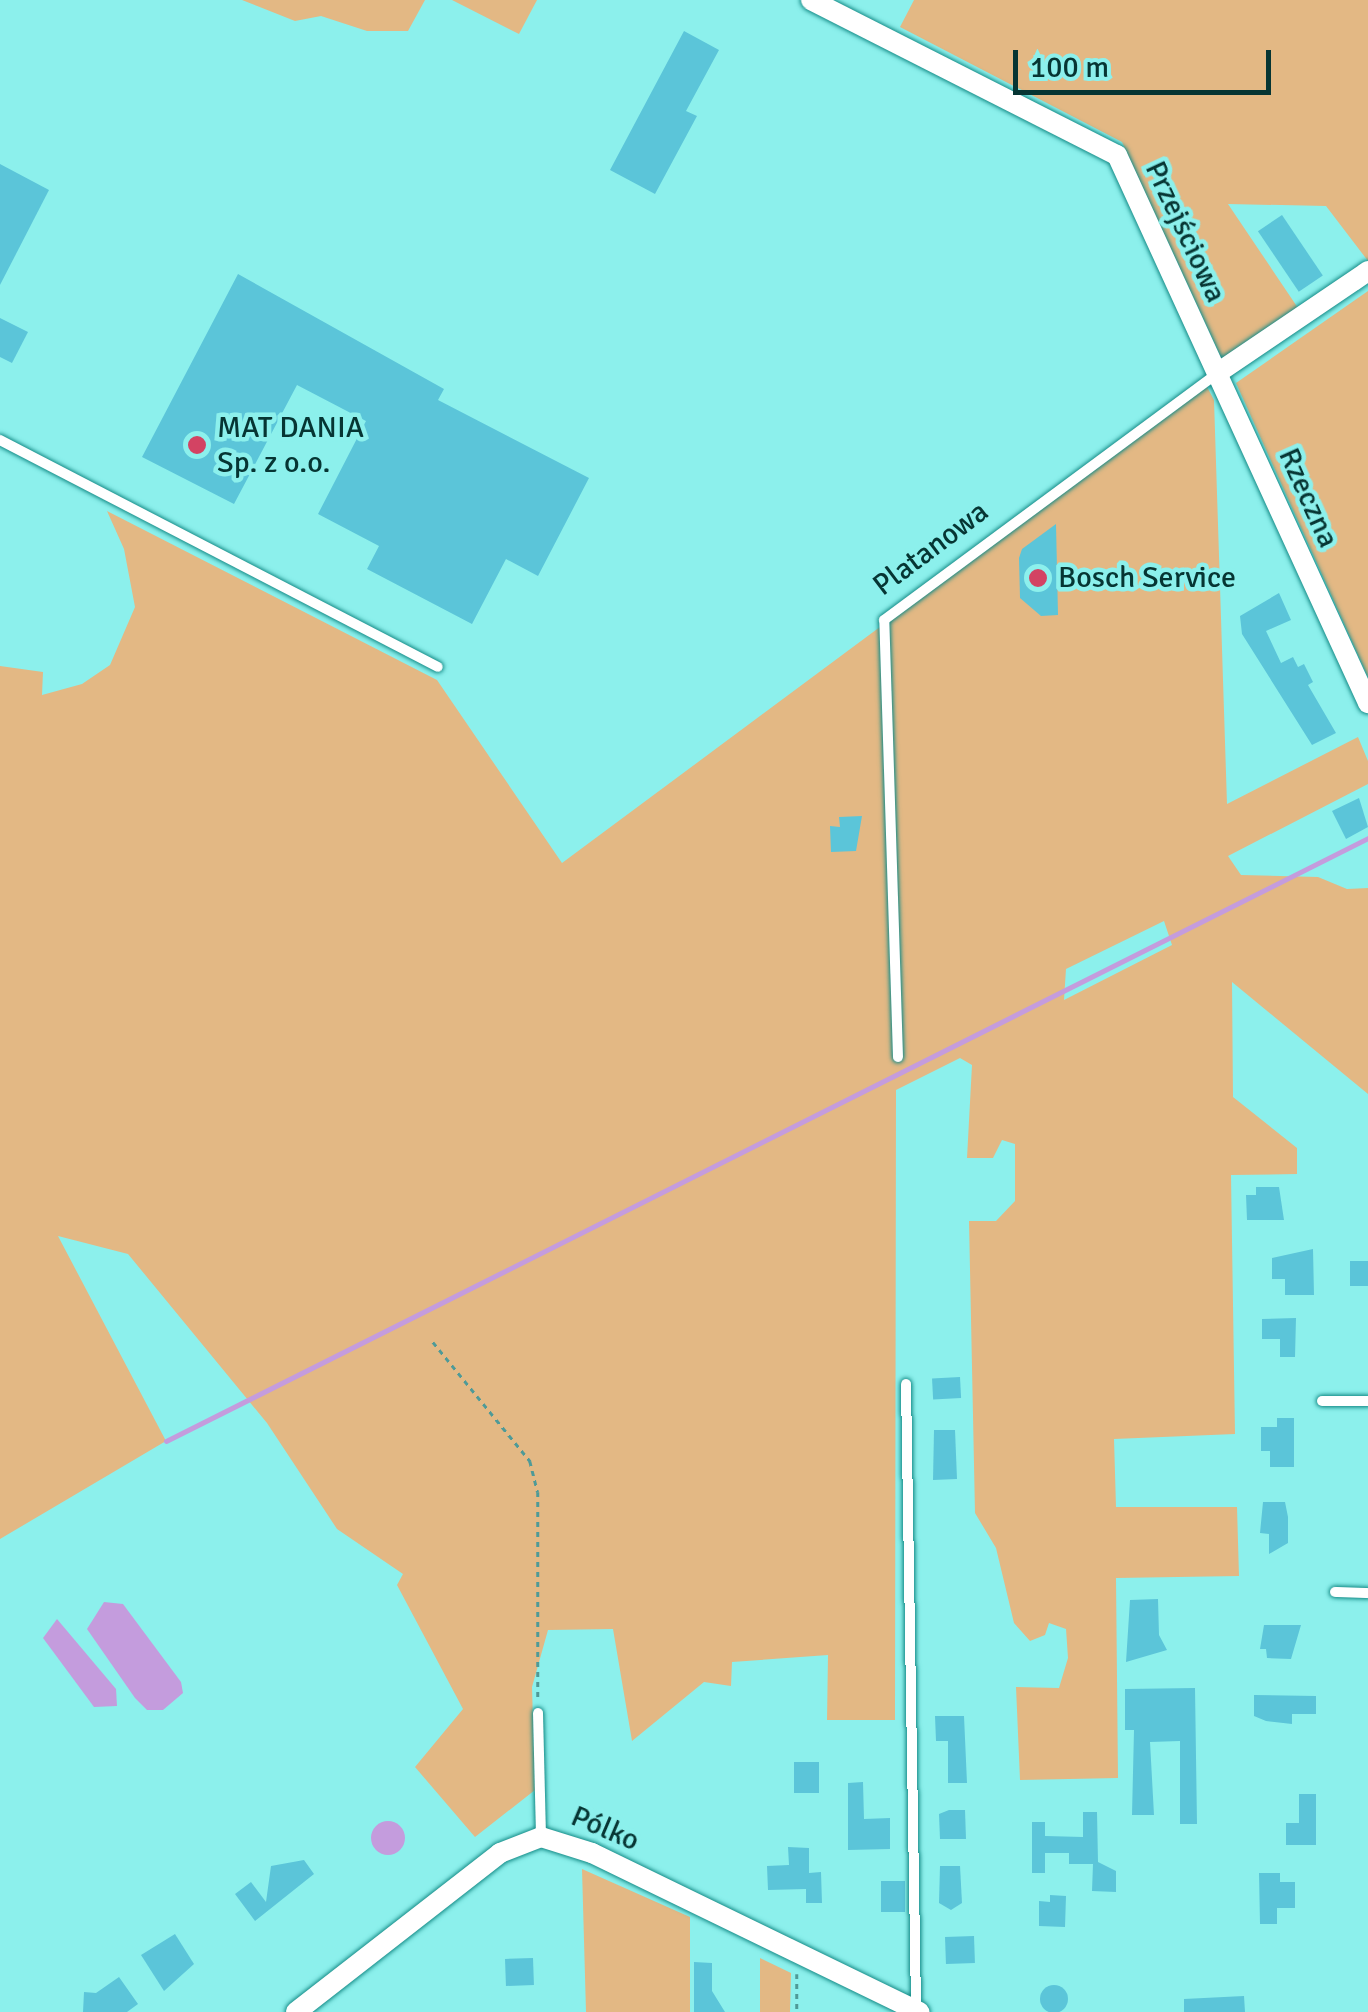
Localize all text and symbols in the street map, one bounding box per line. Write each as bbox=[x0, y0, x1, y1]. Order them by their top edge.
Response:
scale bar bbox=[1018, 30, 1276, 92]
text: 100 m bbox=[1030, 49, 1109, 86]
street label: Przejściowa bbox=[1137, 156, 1233, 308]
place label: MAT DANIA Sp. z o.o. bbox=[217, 410, 364, 480]
marker: MAT DANIA Sp. z o.o. bbox=[186, 434, 208, 456]
street label: Rzeczna bbox=[1270, 443, 1346, 553]
street label: Platanowa bbox=[866, 494, 996, 604]
place label: Bosch Service bbox=[1058, 560, 1236, 596]
marker: Bosch Service bbox=[1027, 567, 1049, 589]
street label: Pólko bbox=[565, 1799, 645, 1859]

